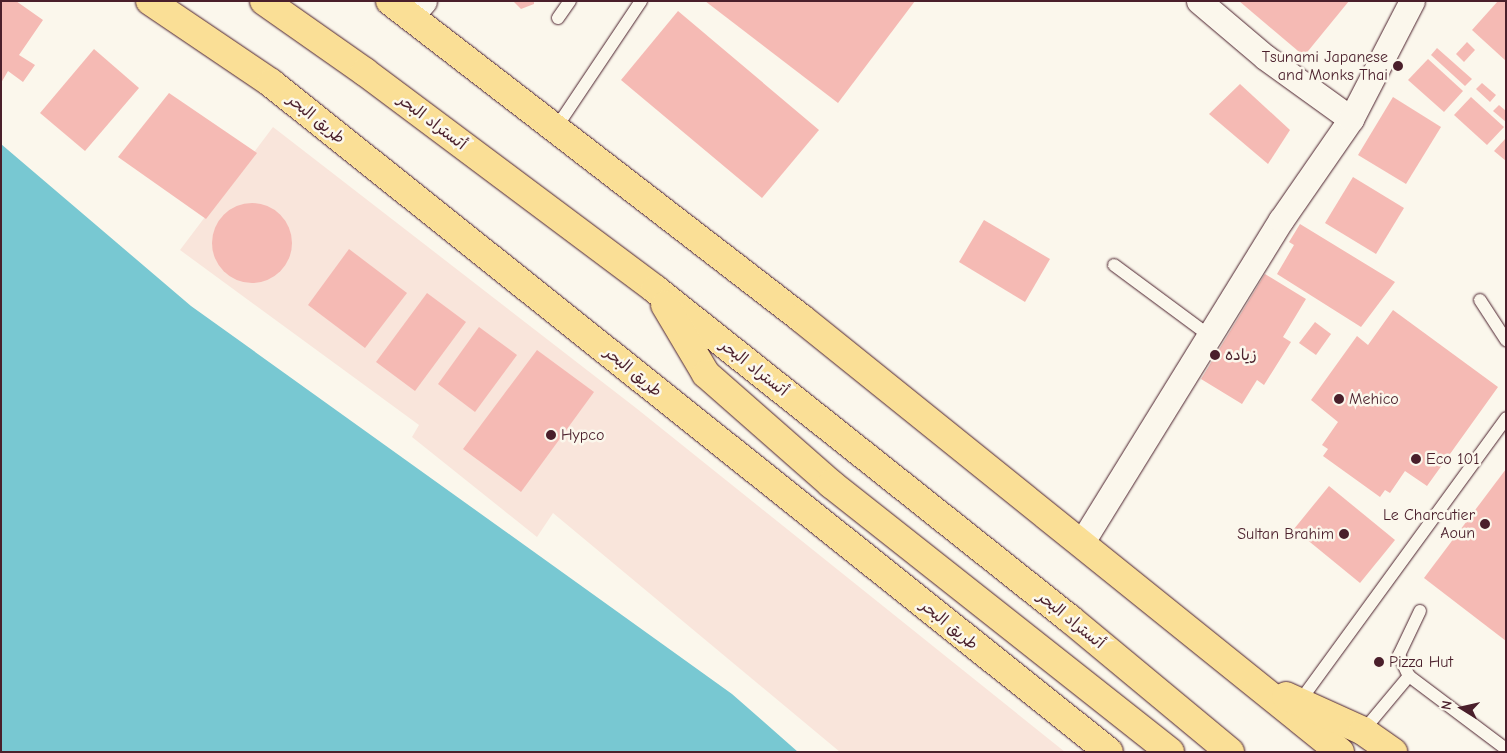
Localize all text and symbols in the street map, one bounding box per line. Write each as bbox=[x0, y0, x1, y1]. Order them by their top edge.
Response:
place label: Tsunami Japanese and Monks Thai bbox=[1262, 47, 1388, 85]
marker: Tsunami Japanese and Monks Thai bbox=[1392, 60, 1404, 72]
street label: طريق البحر bbox=[283, 90, 349, 148]
street label: أتستراد البحر bbox=[394, 90, 470, 154]
street label: أتستراد البحر bbox=[716, 335, 792, 401]
street label: طريق البحر bbox=[600, 343, 666, 401]
place label: زياده bbox=[1225, 345, 1257, 365]
marker: زياده bbox=[1209, 349, 1221, 361]
place label: Mehico bbox=[1349, 389, 1399, 409]
marker: Mehico bbox=[1333, 393, 1345, 405]
place label: Hypco bbox=[561, 425, 604, 445]
marker: Hypco bbox=[545, 429, 557, 441]
place label: Eco 101 bbox=[1426, 449, 1480, 469]
marker: Eco 101 bbox=[1410, 453, 1422, 465]
place label: Le Charcutier Aoun bbox=[1383, 505, 1475, 543]
marker: Le Charcutier Aoun bbox=[1479, 518, 1491, 530]
place label: Sultan Brahim bbox=[1237, 524, 1334, 544]
marker: Sultan Brahim bbox=[1338, 528, 1350, 540]
street label: أتستراد البحر bbox=[1033, 587, 1109, 653]
street label: طريق البحر bbox=[916, 596, 982, 654]
place label: Pizza Hut bbox=[1389, 652, 1453, 672]
marker: Pizza Hut bbox=[1373, 656, 1385, 668]
north arrow bbox=[1437, 683, 1487, 733]
text: N bbox=[1438, 699, 1456, 711]

